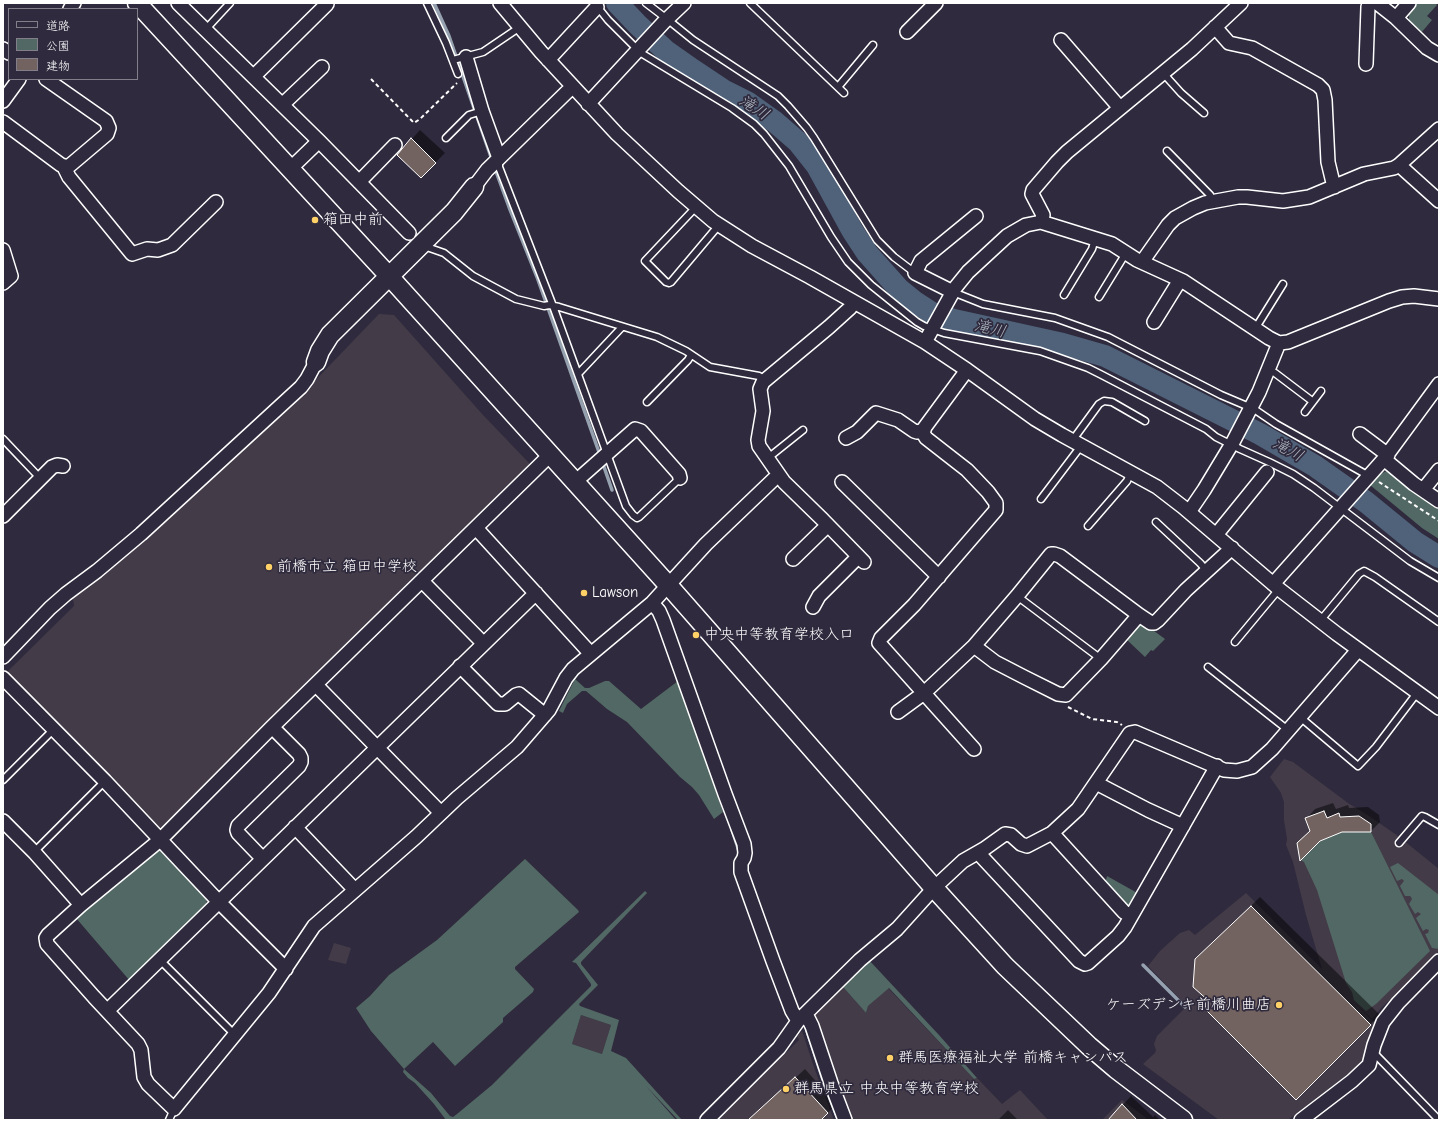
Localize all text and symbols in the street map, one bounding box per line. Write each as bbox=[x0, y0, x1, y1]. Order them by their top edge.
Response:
legend bbox=[8, 8, 138, 80]
text: 道路 bbox=[46, 19, 70, 33]
text: 公園 bbox=[46, 39, 70, 53]
text: 建物 bbox=[46, 59, 70, 73]
water label: 滝川 bbox=[735, 91, 773, 125]
place label: 箱田中前 bbox=[323, 211, 383, 229]
marker: 箱田中前 bbox=[310, 215, 320, 225]
water label: 滝川 bbox=[972, 316, 1008, 342]
water label: 滝川 bbox=[1269, 434, 1307, 466]
place label: 前橋市立 箱田中学校 bbox=[277, 558, 417, 576]
marker: 前橋市立 箱田中学校 bbox=[264, 562, 274, 572]
place label: Lawson bbox=[592, 584, 638, 602]
marker: Lawson bbox=[579, 588, 589, 598]
place label: 中央中等教育学校入口 bbox=[704, 626, 854, 644]
marker: 中央中等教育学校入口 bbox=[691, 630, 701, 640]
place label: ケーズデンキ前橋川曲店 bbox=[1106, 996, 1271, 1014]
marker: ケーズデンキ前橋川曲店 bbox=[1274, 1000, 1284, 1010]
place label: 群馬医療福祉大学 前橋キャンパス bbox=[898, 1049, 1128, 1067]
marker: 群馬医療福祉大学 前橋キャンパス bbox=[885, 1053, 895, 1063]
place label: 群馬県立 中央中等教育学校 bbox=[794, 1080, 979, 1098]
marker: 群馬県立 中央中等教育学校 bbox=[781, 1084, 791, 1094]

